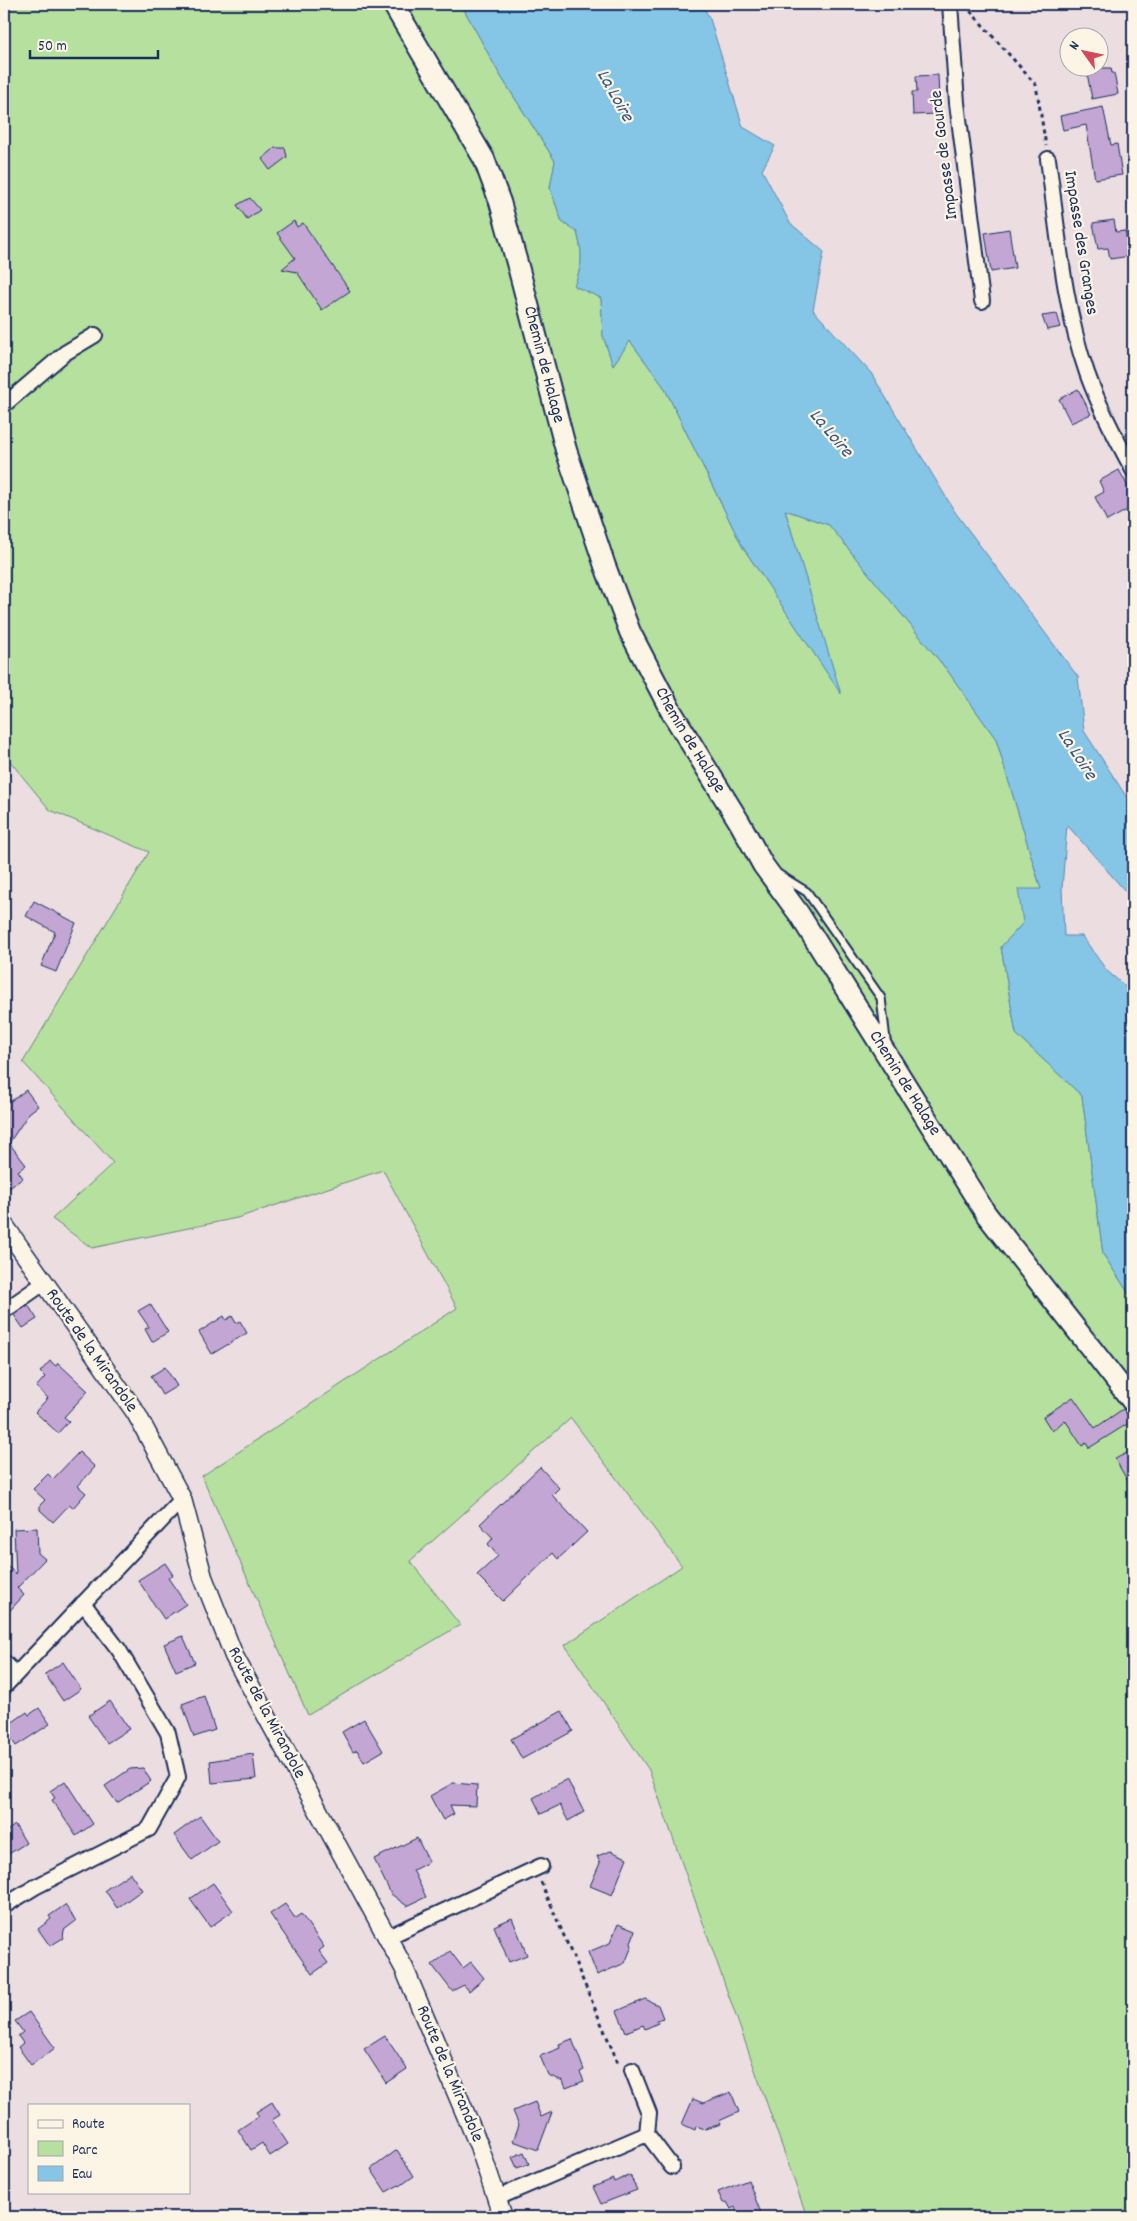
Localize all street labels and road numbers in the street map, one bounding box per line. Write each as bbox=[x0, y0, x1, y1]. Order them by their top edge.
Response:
street label: Impasse de Gourde bbox=[925, 89, 965, 221]
street label: Impasse des Granges bbox=[1056, 169, 1104, 317]
street label: Chemin de Halage bbox=[516, 303, 571, 426]
street label: Chemin de Halage bbox=[648, 683, 731, 798]
street label: Chemin de Halage bbox=[862, 1026, 947, 1141]
street label: Route de la Mirandole bbox=[39, 1284, 143, 1418]
street label: Route de la Mirandole bbox=[221, 1642, 311, 1784]
street label: Route de la Mirandole bbox=[409, 2002, 489, 2146]

